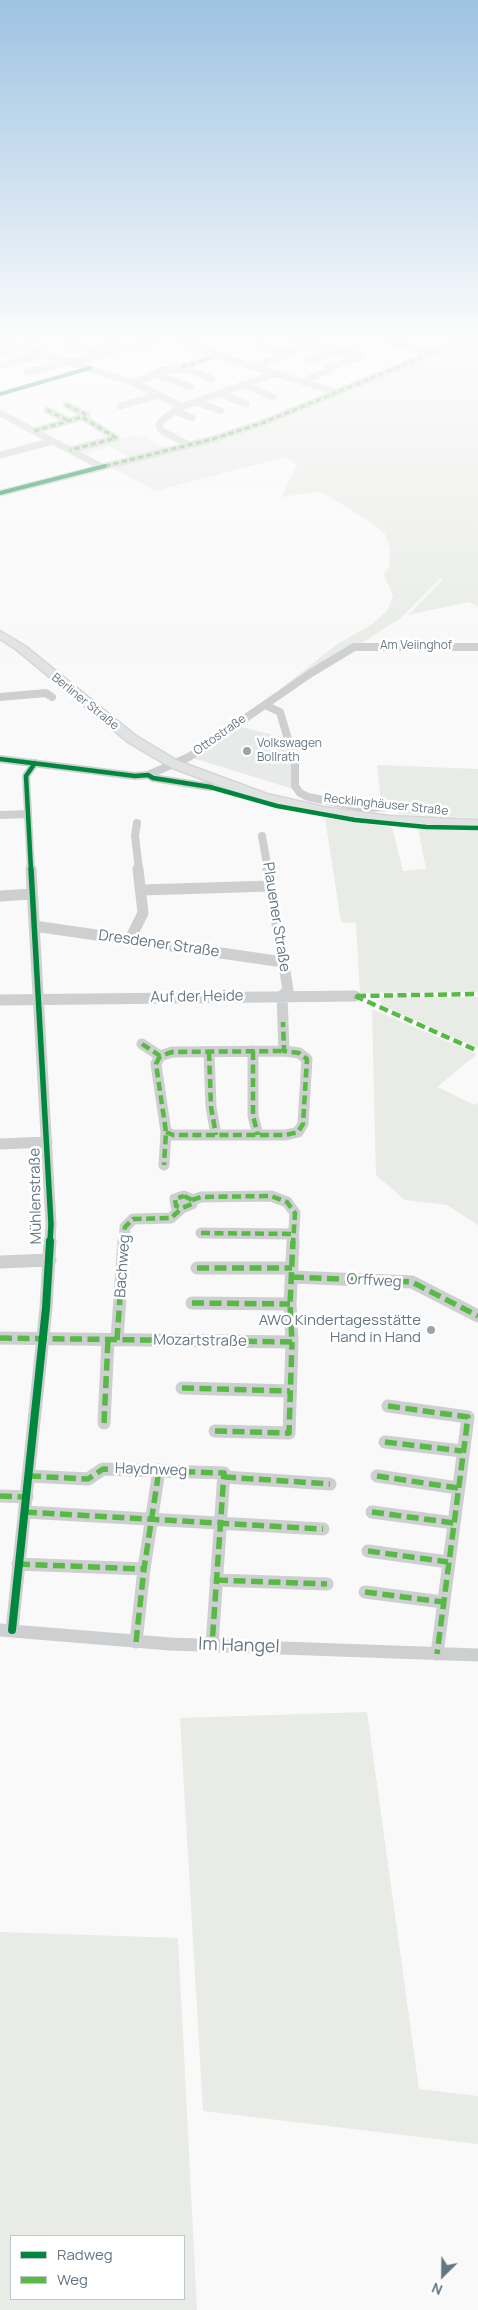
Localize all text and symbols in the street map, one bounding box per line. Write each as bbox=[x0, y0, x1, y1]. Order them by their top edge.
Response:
street label: Am Veiinghof bbox=[380, 639, 452, 653]
street label: Berliner Straße bbox=[48, 671, 122, 733]
street label: Ottostraße bbox=[191, 712, 249, 758]
place label: Volkswagen Bollrath bbox=[257, 737, 322, 765]
marker: Volkswagen Bollrath bbox=[241, 745, 253, 757]
street label: Recklinghäuser Straße bbox=[323, 791, 449, 819]
street label: Plauener Straße bbox=[258, 861, 294, 973]
street label: Dresdener Straße bbox=[97, 927, 221, 961]
street label: Auf der Heide bbox=[150, 987, 244, 1007]
street label: Mühlenstraße bbox=[26, 1148, 46, 1244]
street label: Bachweg bbox=[112, 1234, 134, 1298]
street label: Orffweg bbox=[346, 1271, 402, 1291]
place label: AWO Kindertagesstätte Hand in Hand bbox=[259, 1312, 421, 1347]
marker: AWO Kindertagesstätte Hand in Hand bbox=[425, 1324, 437, 1336]
street label: Mozartstraße bbox=[153, 1331, 247, 1351]
street label: Haydnweg bbox=[114, 1460, 188, 1480]
street label: Im Hangel bbox=[198, 1634, 280, 1658]
legend bbox=[10, 2235, 185, 2300]
text: Radweg bbox=[57, 2244, 113, 2265]
north arrow bbox=[418, 2250, 468, 2300]
text: Weg bbox=[57, 2269, 88, 2290]
text: N bbox=[429, 2279, 445, 2300]

